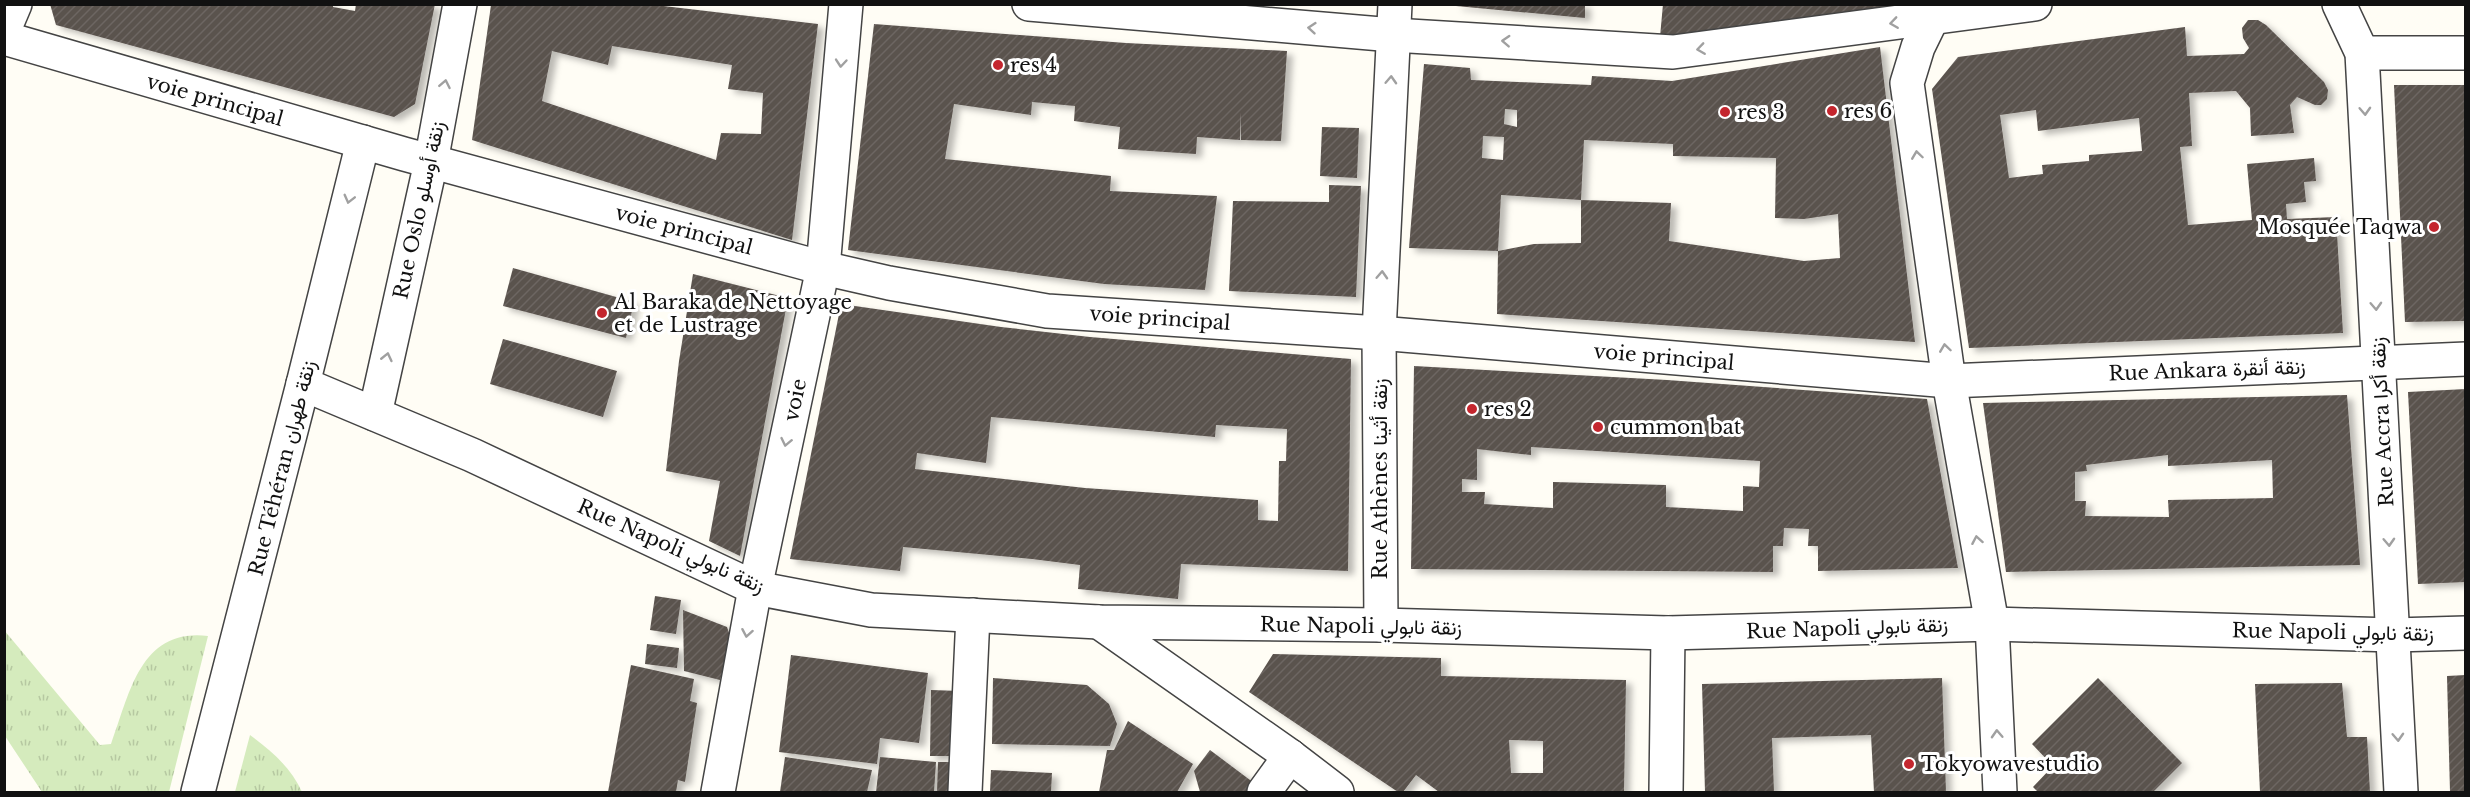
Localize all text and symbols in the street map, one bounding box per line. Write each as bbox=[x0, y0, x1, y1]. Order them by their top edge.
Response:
one-way arrow bbox=[1889, 16, 1898, 28]
one-way arrow bbox=[1307, 22, 1316, 35]
one-way arrow bbox=[1502, 35, 1511, 48]
one-way arrow bbox=[1696, 42, 1705, 54]
place label: res 4 bbox=[1010, 53, 1057, 77]
one-way arrow bbox=[835, 58, 848, 67]
marker: res 4 bbox=[991, 58, 1005, 72]
street label: voie principal bbox=[144, 69, 286, 131]
one-way arrow bbox=[1385, 75, 1398, 84]
one-way arrow bbox=[439, 79, 451, 89]
place label: res 6 bbox=[1844, 99, 1892, 123]
place label: res 3 bbox=[1737, 100, 1785, 124]
marker: res 6 bbox=[1825, 104, 1839, 118]
marker: res 3 bbox=[1718, 105, 1732, 119]
one-way arrow bbox=[2359, 106, 2372, 115]
street label: Rue Oslo زنقة أوسلو bbox=[388, 119, 451, 301]
one-way arrow bbox=[1912, 151, 1924, 160]
one-way arrow bbox=[343, 194, 356, 204]
street label: voie principal bbox=[613, 200, 755, 260]
place label: Mosquée Taqwa bbox=[2258, 215, 2423, 239]
marker: Mosquée Taqwa bbox=[2427, 220, 2441, 234]
one-way arrow bbox=[1376, 270, 1389, 279]
place label: Al Baraka de Nettoyage et de Lustrage bbox=[613, 290, 852, 337]
street label: voie principal bbox=[1089, 301, 1231, 335]
one-way arrow bbox=[2369, 301, 2382, 310]
marker: Al Baraka de Nettoyage et de Lustrage bbox=[595, 306, 609, 320]
street label: Rue Accra زنقة أكرا bbox=[2366, 336, 2399, 508]
street label: voie principal bbox=[1593, 339, 1735, 375]
one-way arrow bbox=[1939, 344, 1951, 353]
one-way arrow bbox=[380, 352, 393, 362]
street label: Rue Ankara زنقة أنقرة bbox=[2108, 355, 2306, 386]
street label: Rue Téhéran زنقة طهران bbox=[244, 358, 321, 578]
street label: voie bbox=[779, 376, 811, 424]
street label: Rue Athènes زنقة أثينا bbox=[1368, 379, 1393, 579]
place label: res 2 bbox=[1484, 397, 1532, 421]
marker: res 2 bbox=[1465, 402, 1479, 416]
place label: cummon bat bbox=[1610, 415, 1742, 439]
marker: cummon bat bbox=[1591, 420, 1605, 434]
one-way arrow bbox=[780, 437, 793, 447]
street label: Rue Napoli زنقة نابولي bbox=[572, 494, 768, 603]
one-way arrow bbox=[1972, 536, 1984, 545]
one-way arrow bbox=[2382, 538, 2395, 547]
street label: Rue Napoli زنقة نابولي bbox=[1260, 612, 1462, 645]
street label: Rue Napoli زنقة نابولي bbox=[1746, 612, 1949, 649]
street label: Rue Napoli زنقة نابولي bbox=[2232, 618, 2434, 651]
one-way arrow bbox=[741, 628, 754, 638]
one-way arrow bbox=[1991, 730, 2004, 739]
one-way arrow bbox=[2392, 733, 2405, 742]
place label: Tokyowavestudio bbox=[1921, 752, 2099, 776]
marker: Tokyowavestudio bbox=[1902, 757, 1916, 771]

